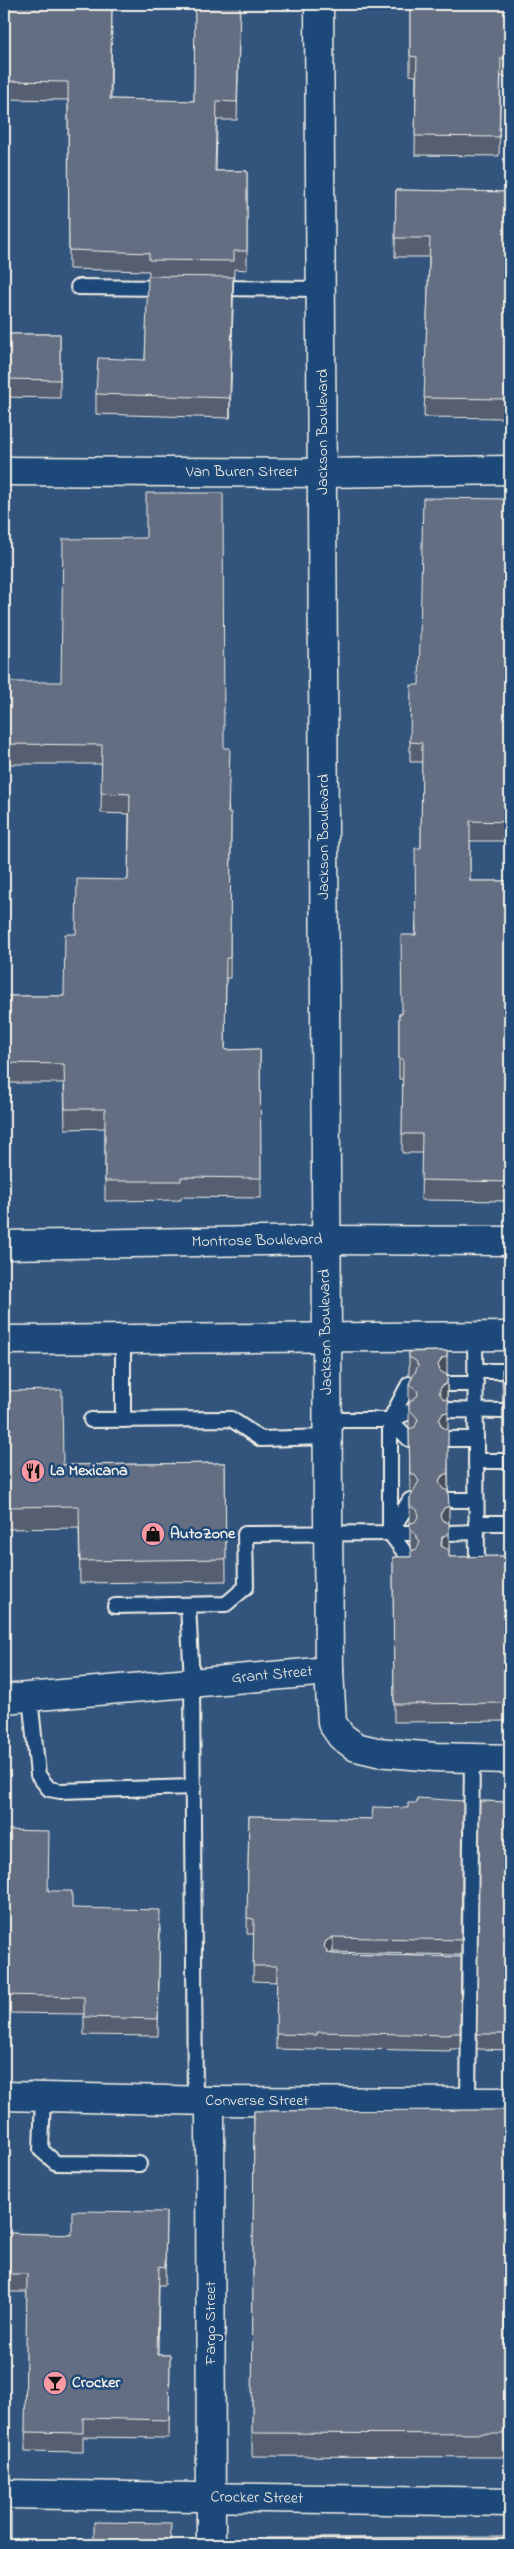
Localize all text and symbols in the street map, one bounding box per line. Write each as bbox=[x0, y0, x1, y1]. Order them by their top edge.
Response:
street label: Jackson Boulevard bbox=[311, 369, 335, 495]
street label: Van Buren Street bbox=[185, 460, 299, 484]
street label: Jackson Boulevard bbox=[312, 774, 336, 900]
street label: Montrose Boulevard bbox=[191, 1228, 323, 1254]
street label: Jackson Boulevard bbox=[313, 1269, 339, 1395]
restaurant icon: La Mexicana bbox=[20, 1458, 46, 1484]
place label: La Mexicana bbox=[50, 1459, 128, 1483]
shop icon: AutoZone bbox=[140, 1521, 166, 1547]
place label: AutoZone bbox=[170, 1522, 236, 1546]
street label: Grant Street bbox=[230, 1659, 314, 1690]
street label: Converse Street bbox=[205, 2089, 309, 2113]
street label: Fargo Street bbox=[199, 2280, 223, 2366]
bar icon: Crocker bbox=[42, 2370, 68, 2396]
place label: Crocker bbox=[72, 2371, 121, 2395]
street label: Crocker Street bbox=[210, 2485, 304, 2511]

